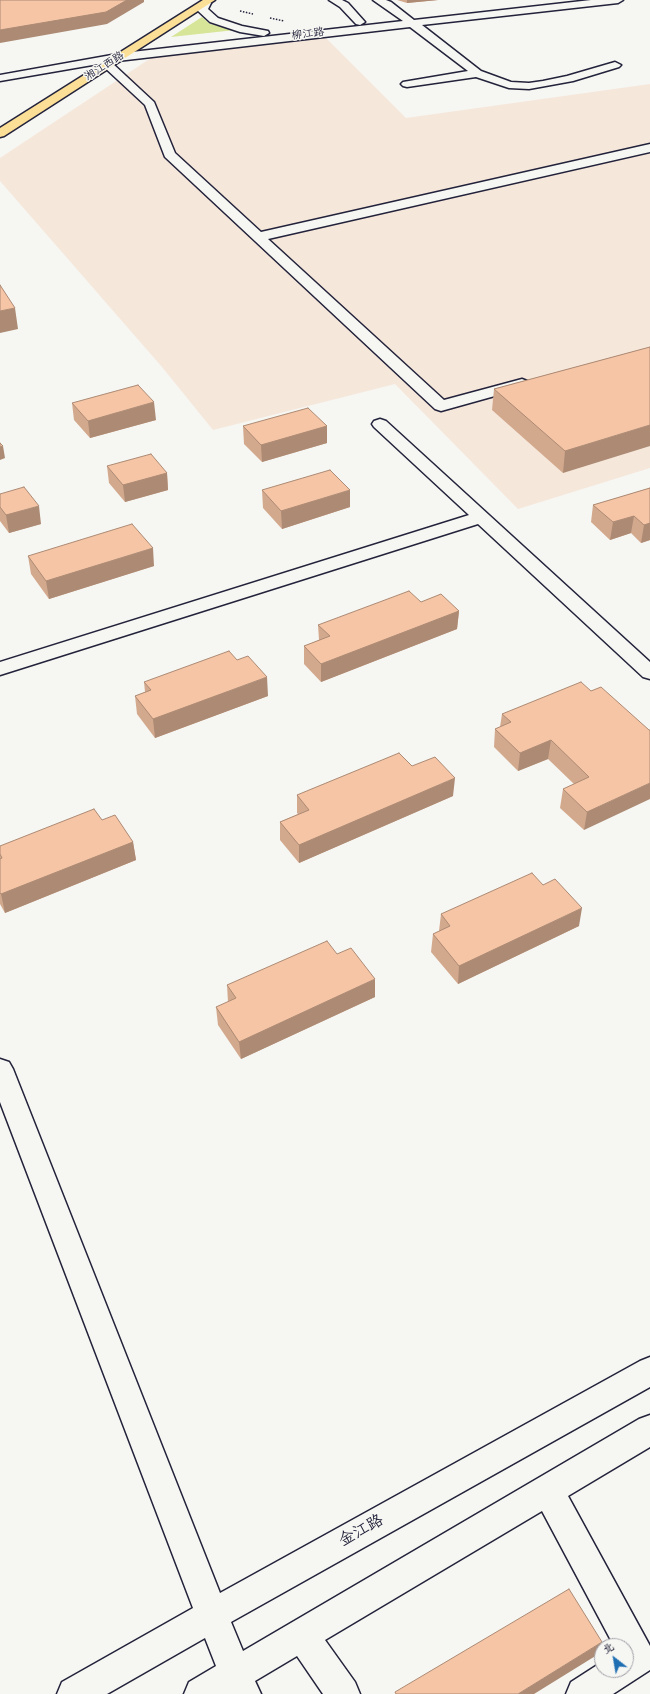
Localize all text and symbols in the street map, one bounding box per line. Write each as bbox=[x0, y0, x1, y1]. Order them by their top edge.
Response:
street label: 柳江路 bbox=[291, 26, 325, 44]
street label: 湘江西路 bbox=[83, 50, 127, 84]
street label: 金江路 bbox=[336, 1512, 388, 1552]
north arrow bbox=[594, 1638, 634, 1678]
text: 北 bbox=[599, 1638, 618, 1659]

